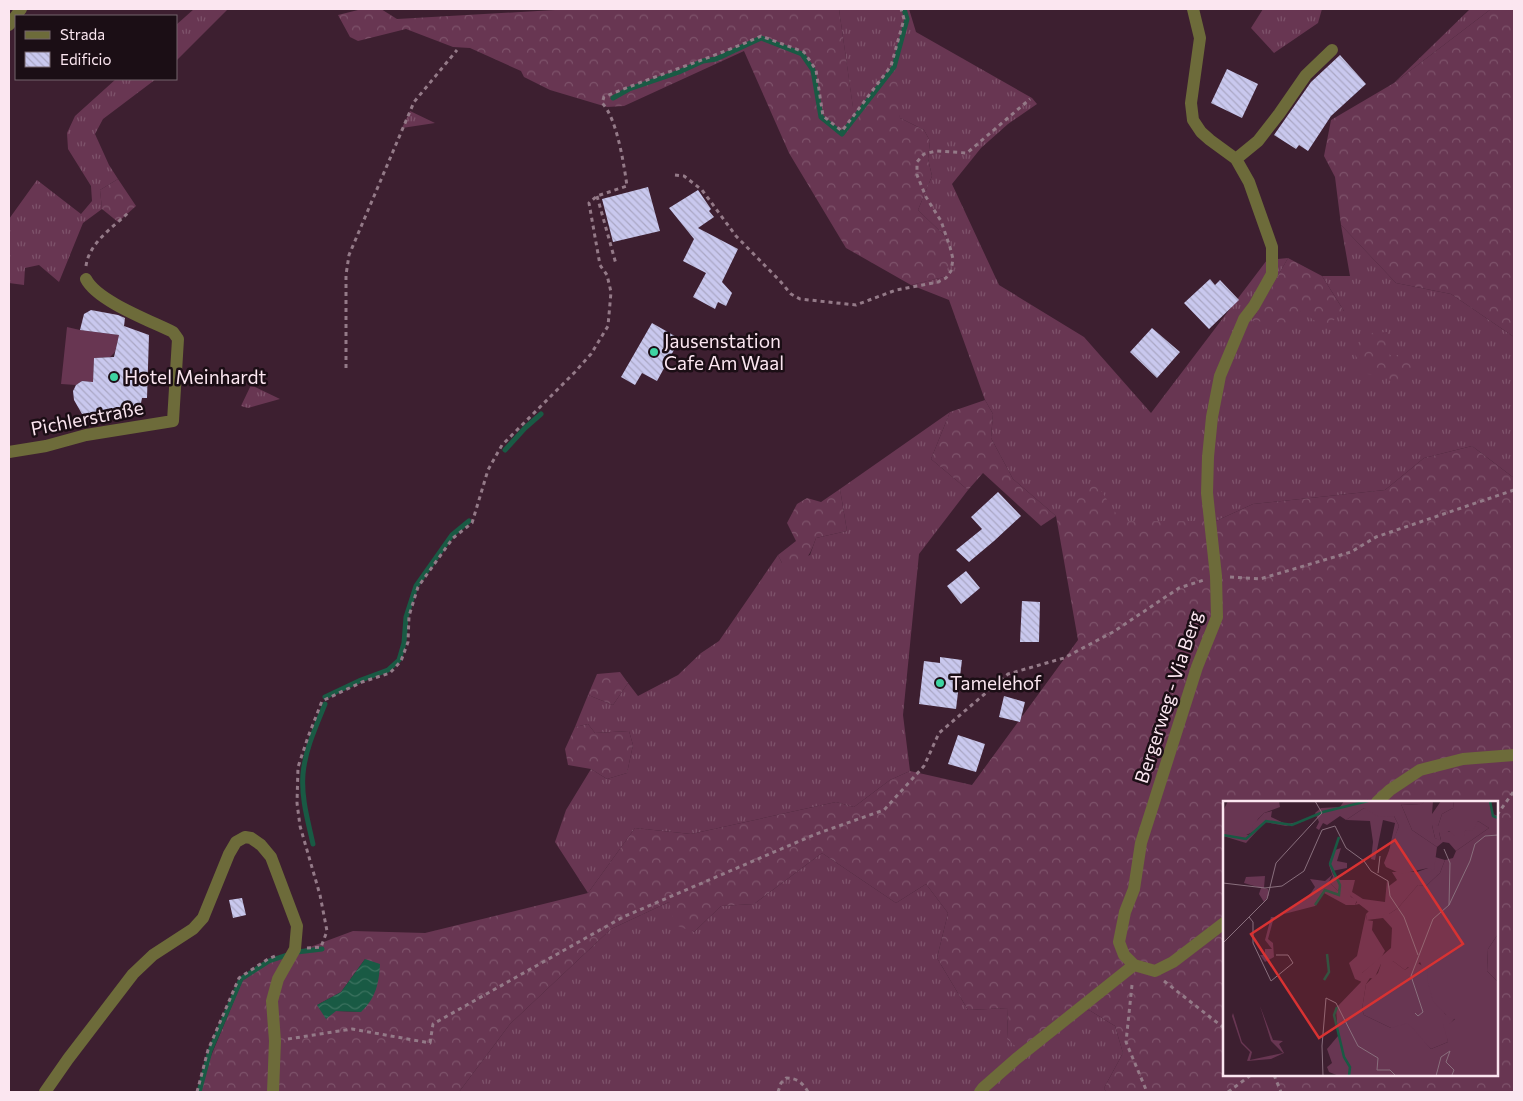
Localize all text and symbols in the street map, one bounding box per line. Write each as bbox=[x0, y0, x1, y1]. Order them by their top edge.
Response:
legend bbox=[15, 15, 178, 80]
text: Strada bbox=[60, 25, 105, 43]
text: Edificio bbox=[60, 50, 111, 68]
place label: Jausenstation Cafe Am Waal bbox=[664, 329, 784, 374]
marker: Jausenstation Cafe Am Waal bbox=[648, 346, 660, 358]
place label: Hotel Meinhardt bbox=[124, 365, 267, 388]
marker: Hotel Meinhardt bbox=[108, 371, 120, 383]
street label: Pichlerstraße bbox=[29, 395, 145, 440]
street label: Bergerweg - Via Berg bbox=[1129, 608, 1206, 786]
place label: Tamelehof bbox=[950, 671, 1042, 694]
marker: Tamelehof bbox=[934, 677, 946, 689]
inset map bbox=[1223, 801, 1498, 1076]

